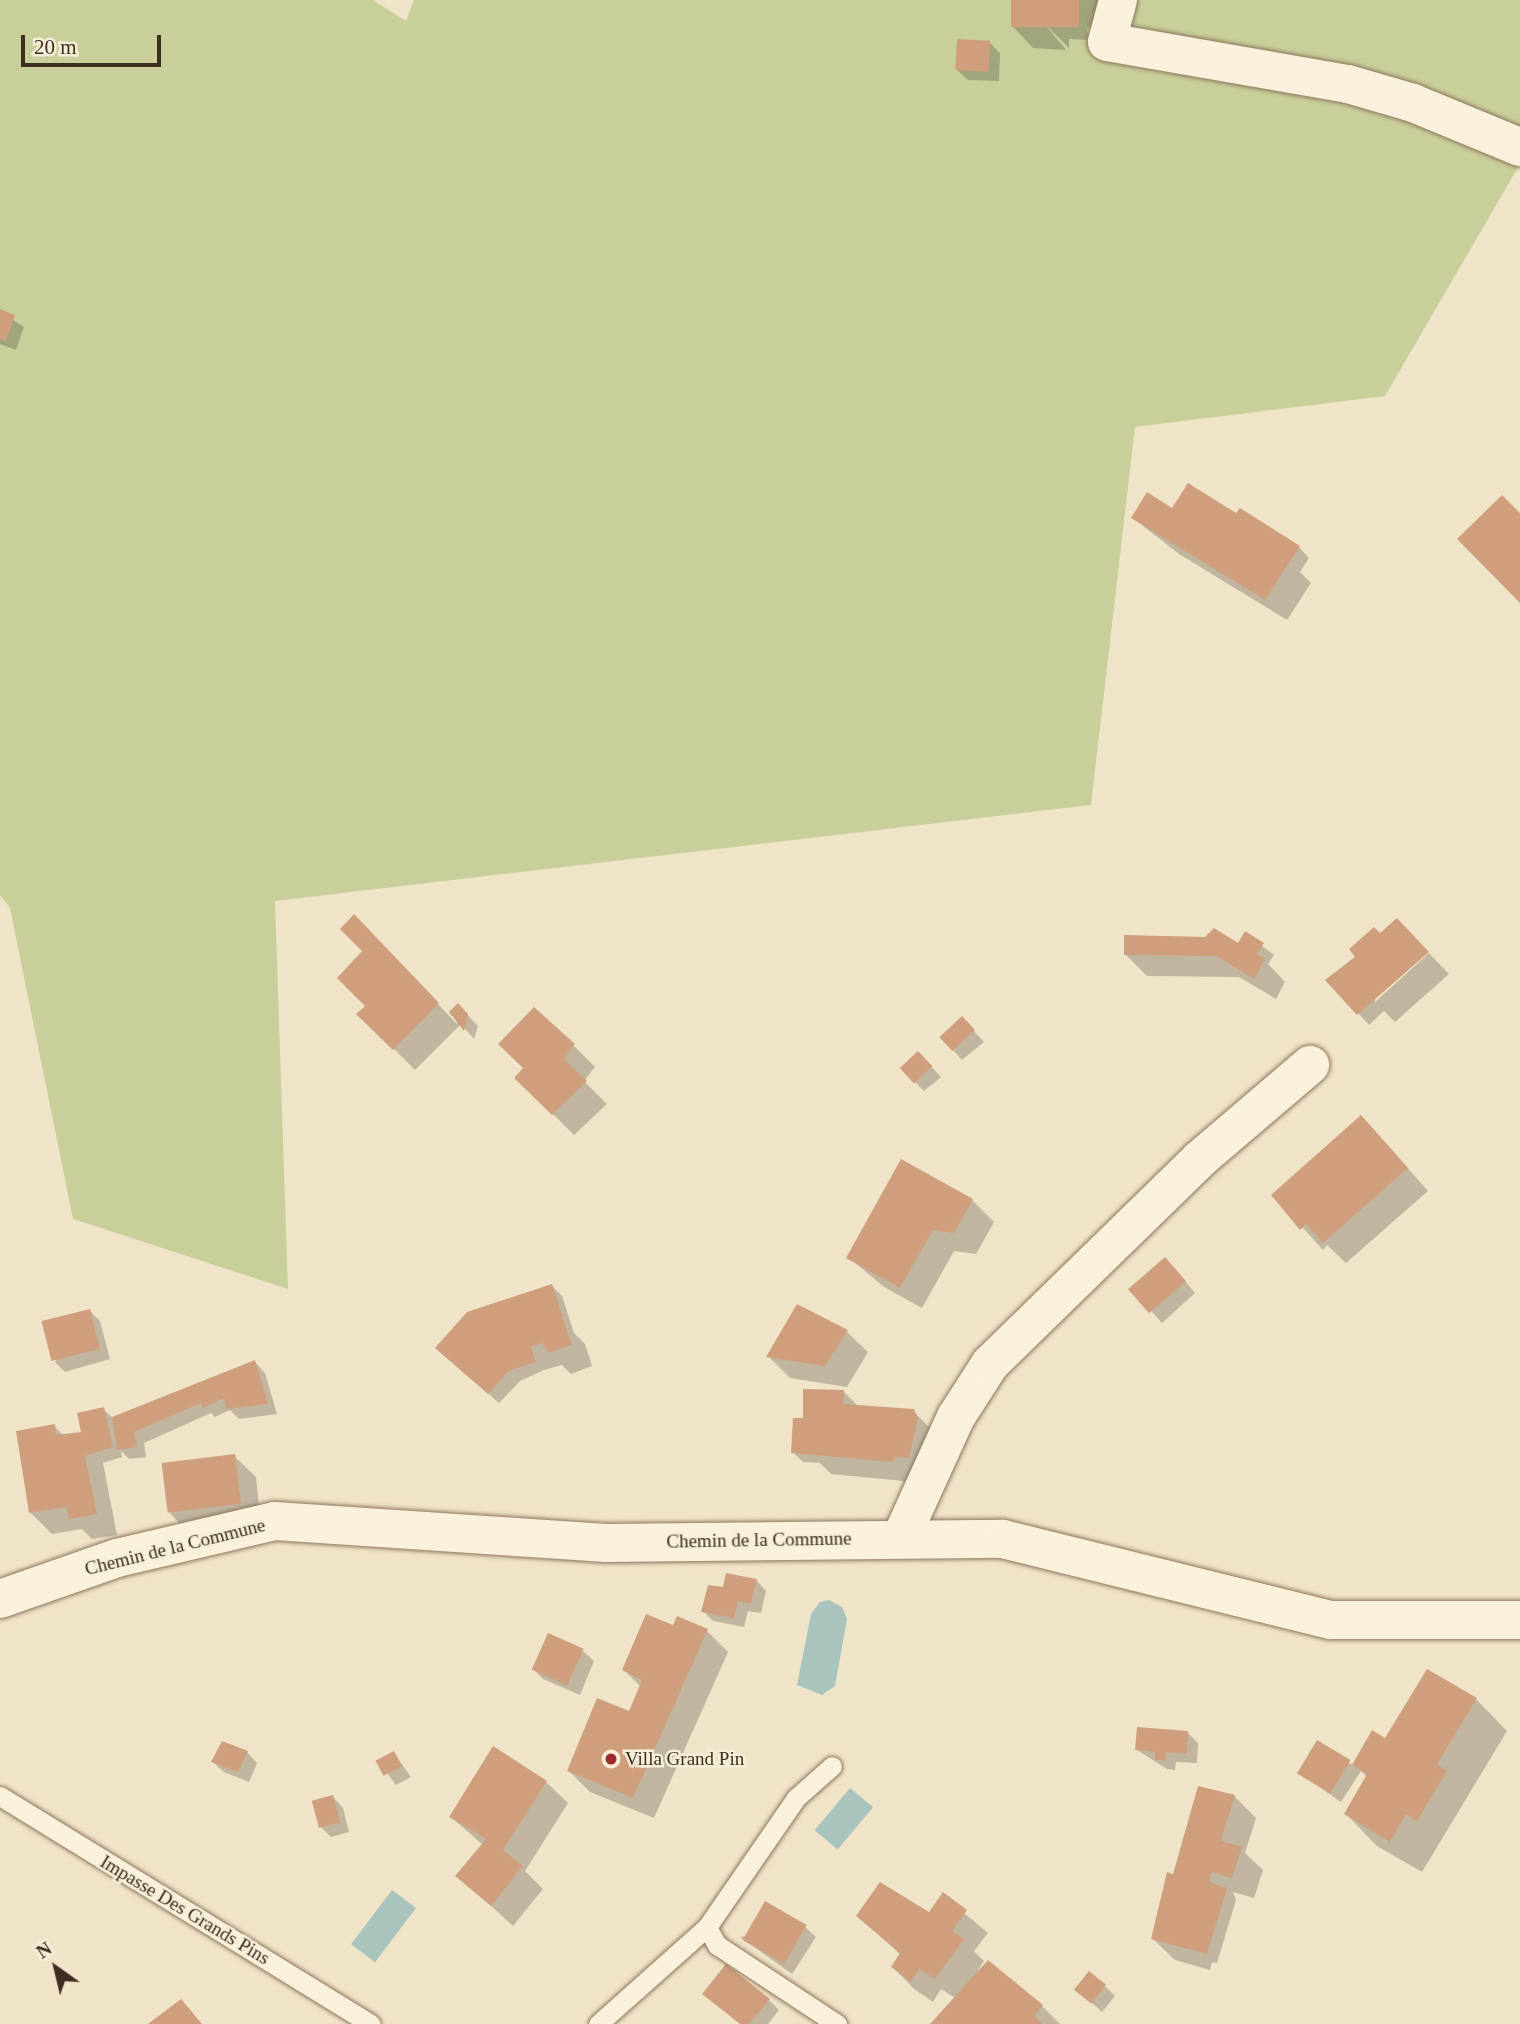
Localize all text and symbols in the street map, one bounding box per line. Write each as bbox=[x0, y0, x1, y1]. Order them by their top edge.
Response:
scale bar bbox=[24, 21, 164, 65]
text: 20 m bbox=[34, 35, 77, 59]
street label: Chemin de la Commune bbox=[82, 1514, 268, 1580]
street label: Chemin de la Commune bbox=[666, 1527, 852, 1553]
place label: Villa Grand Pin bbox=[625, 1748, 744, 1770]
marker: Villa Grand Pin bbox=[603, 1751, 619, 1767]
street label: Impasse Des Grands Pins bbox=[96, 1850, 274, 1970]
north arrow bbox=[21, 1933, 91, 2003]
text: N bbox=[32, 1938, 56, 1963]

